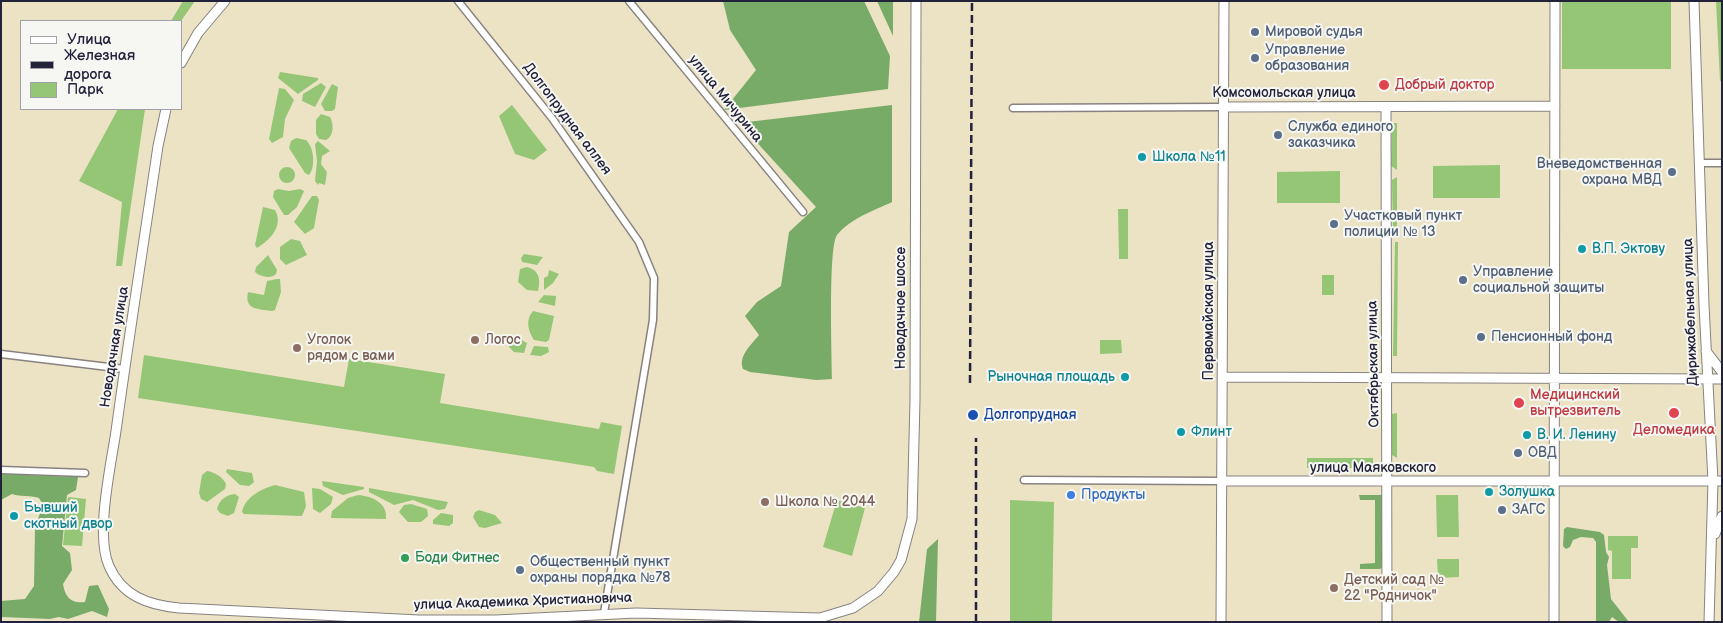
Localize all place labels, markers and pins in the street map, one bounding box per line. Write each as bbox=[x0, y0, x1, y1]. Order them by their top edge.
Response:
place label: Мировой судья bbox=[1265, 24, 1363, 40]
marker: Мировой судья bbox=[1249, 26, 1261, 38]
place label: Управление образования bbox=[1265, 42, 1349, 74]
marker: Управление образования bbox=[1249, 52, 1261, 64]
place label: Добрый доктор bbox=[1395, 77, 1494, 93]
marker: Добрый доктор bbox=[1377, 78, 1391, 92]
place label: Служба единого заказчика bbox=[1288, 119, 1393, 152]
marker: Служба единого заказчика bbox=[1272, 129, 1284, 141]
place label: Школа №11 bbox=[1152, 149, 1226, 165]
marker: Школа №11 bbox=[1136, 151, 1148, 163]
place label: Вневедомственная охрана МВД bbox=[1537, 156, 1662, 188]
marker: Вневедомственная охрана МВД bbox=[1666, 166, 1678, 178]
place label: Участковый пункт полиции № 13 bbox=[1344, 208, 1462, 240]
marker: Участковый пункт полиции № 13 bbox=[1328, 218, 1340, 230]
place label: В.П. Эктову bbox=[1592, 241, 1665, 257]
marker: В.П. Эктову bbox=[1576, 243, 1588, 255]
place label: Управление социальной защиты bbox=[1473, 264, 1604, 296]
marker: Управление социальной защиты bbox=[1457, 274, 1469, 286]
place label: Пенсионный фонд bbox=[1491, 329, 1612, 345]
marker: Пенсионный фонд bbox=[1475, 331, 1487, 343]
place label: Уголок рядом с вами bbox=[307, 332, 395, 364]
place label: Логос bbox=[485, 332, 521, 348]
marker: Логос bbox=[469, 334, 481, 346]
marker: Уголок рядом с вами bbox=[291, 342, 303, 354]
place label: Рыночная площадь bbox=[987, 369, 1115, 385]
marker: Рыночная площадь bbox=[1119, 371, 1131, 383]
place label: Медицинский вытрезвитель bbox=[1530, 387, 1621, 420]
marker: Медицинский вытрезвитель bbox=[1512, 396, 1526, 410]
marker: Деломедика bbox=[1667, 406, 1681, 420]
place label: Долгопрудная bbox=[984, 407, 1076, 423]
marker: Долгопрудная bbox=[966, 408, 980, 422]
place label: Деломедика bbox=[1633, 422, 1715, 438]
place label: Флинт bbox=[1191, 424, 1232, 440]
marker: Флинт bbox=[1175, 426, 1187, 438]
place label: В. И. Ленину bbox=[1537, 427, 1616, 443]
marker: В. И. Ленину bbox=[1521, 429, 1533, 441]
place label: ОВД bbox=[1528, 445, 1557, 461]
marker: ОВД bbox=[1512, 447, 1524, 459]
place label: Золушка bbox=[1499, 484, 1555, 500]
marker: Золушка bbox=[1483, 486, 1495, 498]
place label: Продукты bbox=[1081, 487, 1145, 503]
marker: Продукты bbox=[1065, 489, 1077, 501]
place label: Школа № 2044 bbox=[775, 494, 875, 510]
marker: Школа № 2044 bbox=[759, 496, 771, 508]
place label: Бывший скотный двор bbox=[24, 500, 112, 532]
place label: ЗАГС bbox=[1512, 502, 1545, 518]
marker: ЗАГС bbox=[1496, 504, 1508, 516]
marker: Бывший скотный двор bbox=[8, 510, 20, 522]
place label: Боди Фитнес bbox=[415, 550, 499, 566]
marker: Боди Фитнес bbox=[399, 552, 411, 564]
place label: Общественный пункт охраны порядка №78 bbox=[530, 554, 670, 586]
marker: Общественный пункт охраны порядка №78 bbox=[514, 564, 526, 576]
place label: Детский сад № 22 "Родничок" bbox=[1344, 572, 1444, 604]
marker: Детский сад № 22 "Родничок" bbox=[1328, 582, 1340, 594]

